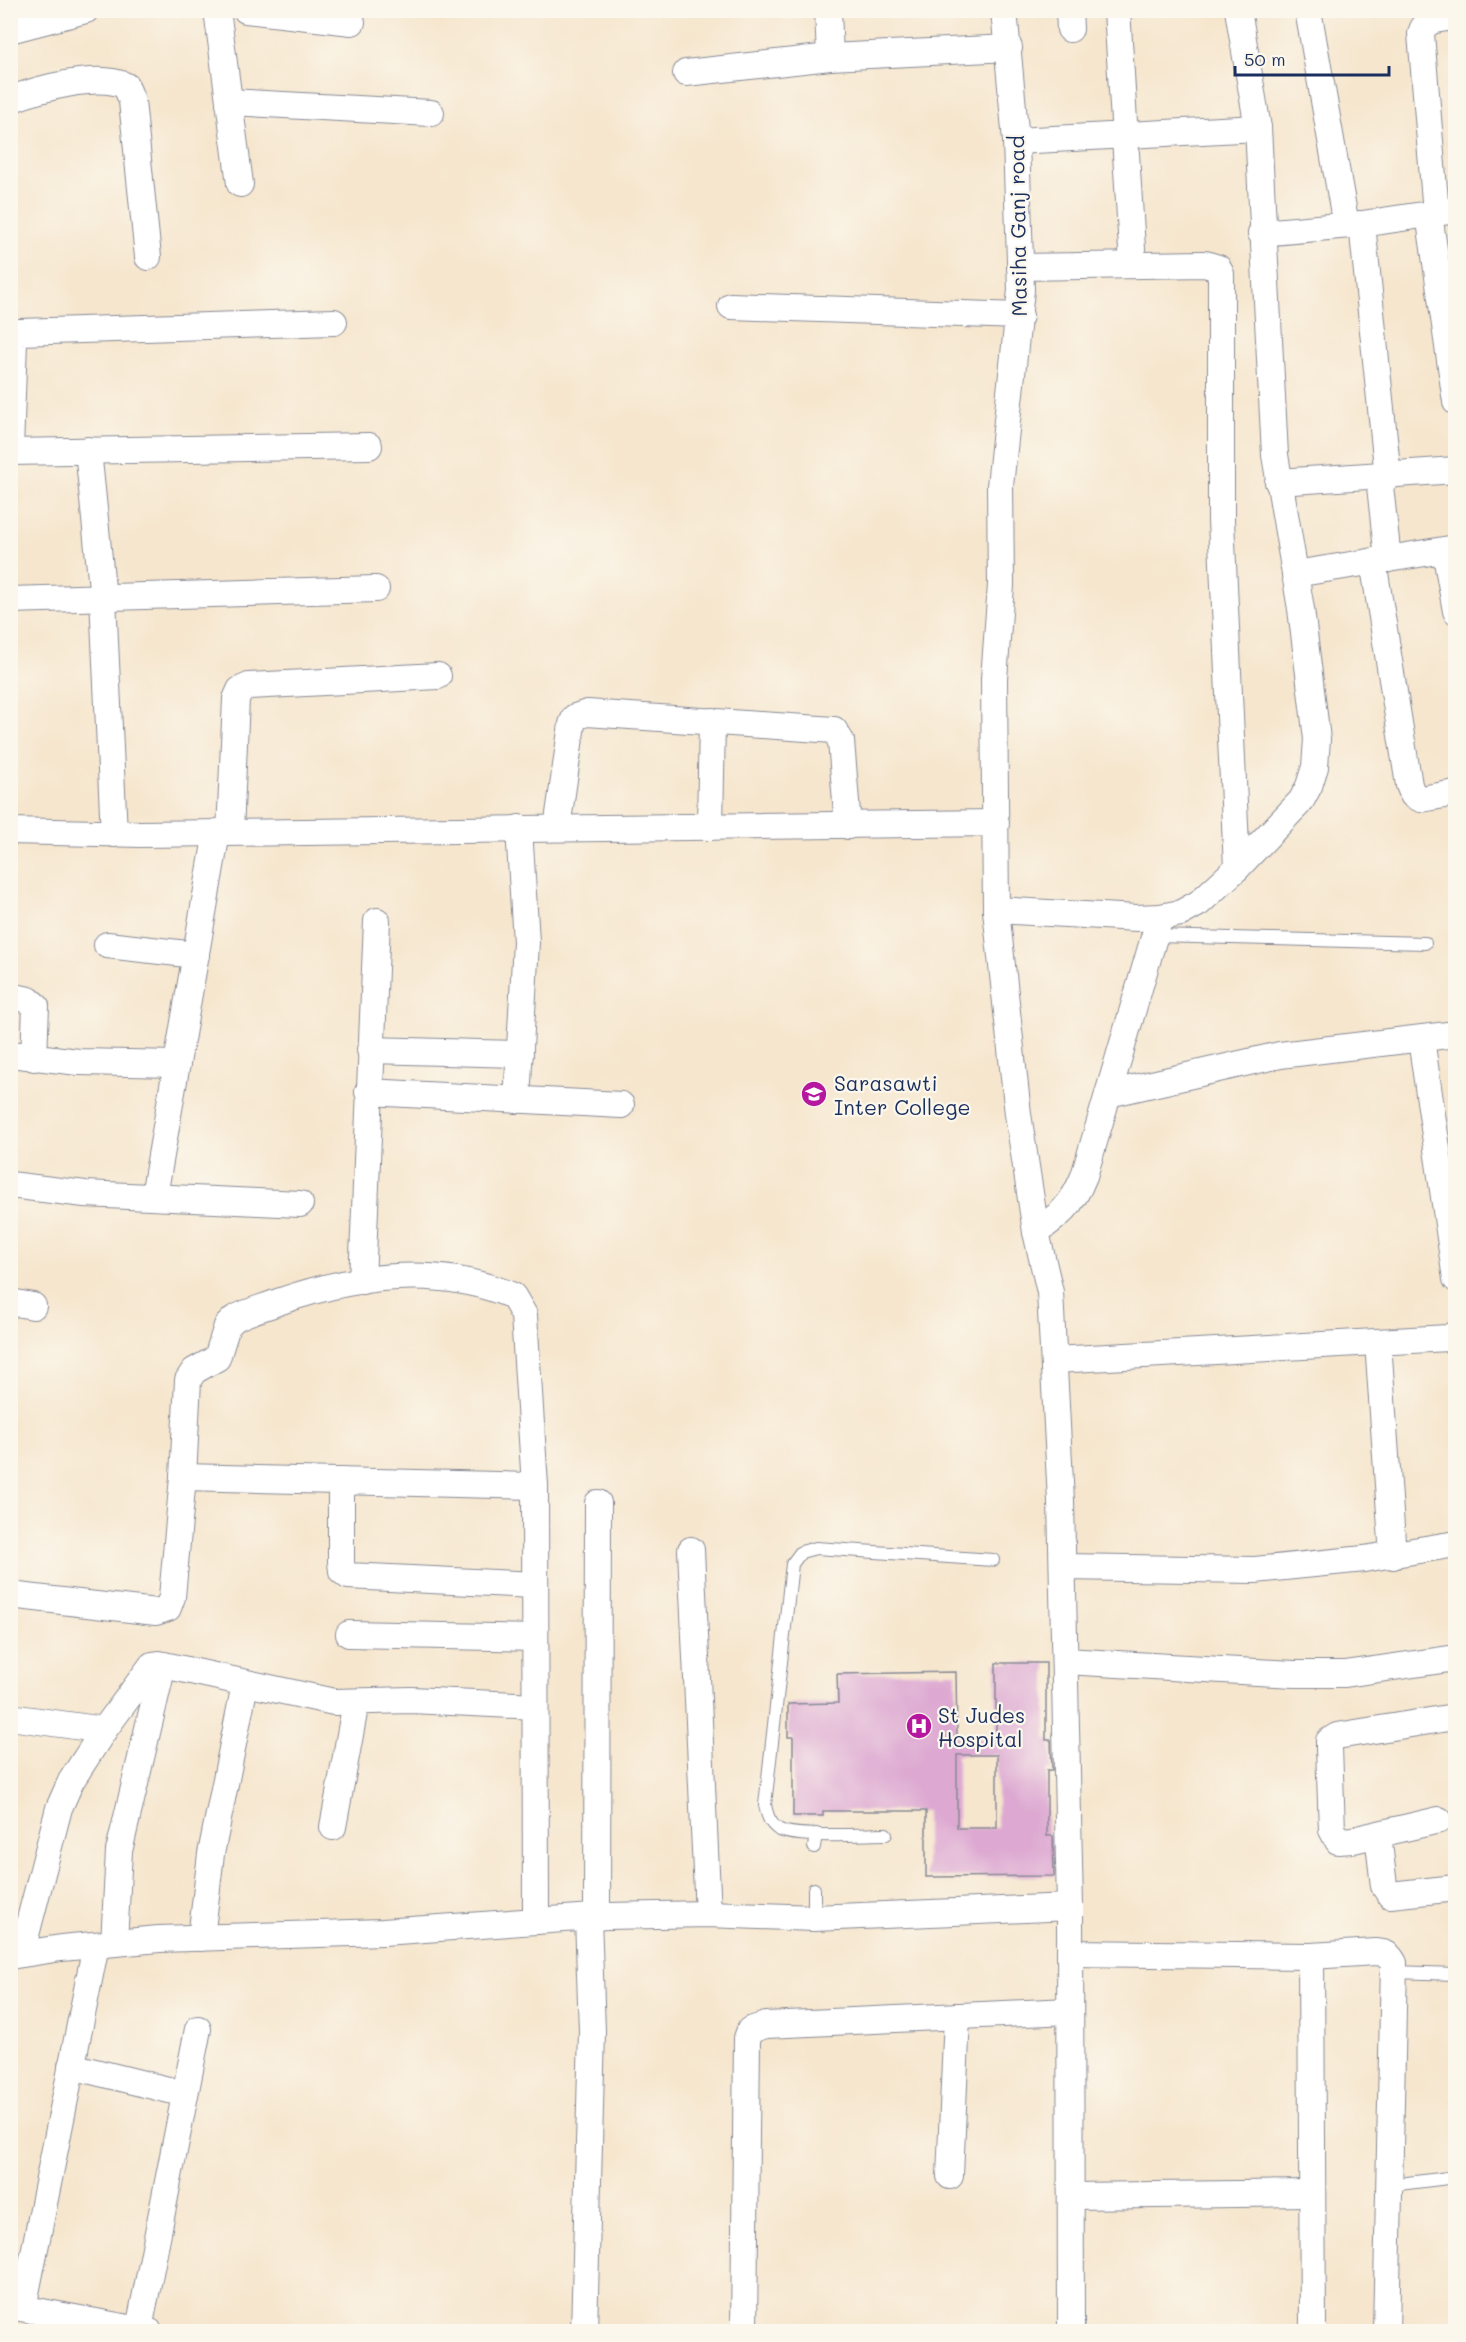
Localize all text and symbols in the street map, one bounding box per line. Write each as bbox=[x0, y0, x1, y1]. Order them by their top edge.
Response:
scale bar bbox=[1235, 39, 1390, 77]
text: 50 m bbox=[1244, 47, 1286, 71]
street label: Masiha Ganj road bbox=[1002, 135, 1032, 317]
place label: Sarasawti Inter College bbox=[834, 1069, 971, 1120]
school or university icon: Sarasawti Inter College bbox=[799, 1079, 829, 1109]
place label: St Judes Hospital bbox=[938, 1701, 1025, 1752]
hospital icon: St Judes Hospital bbox=[904, 1711, 934, 1741]

